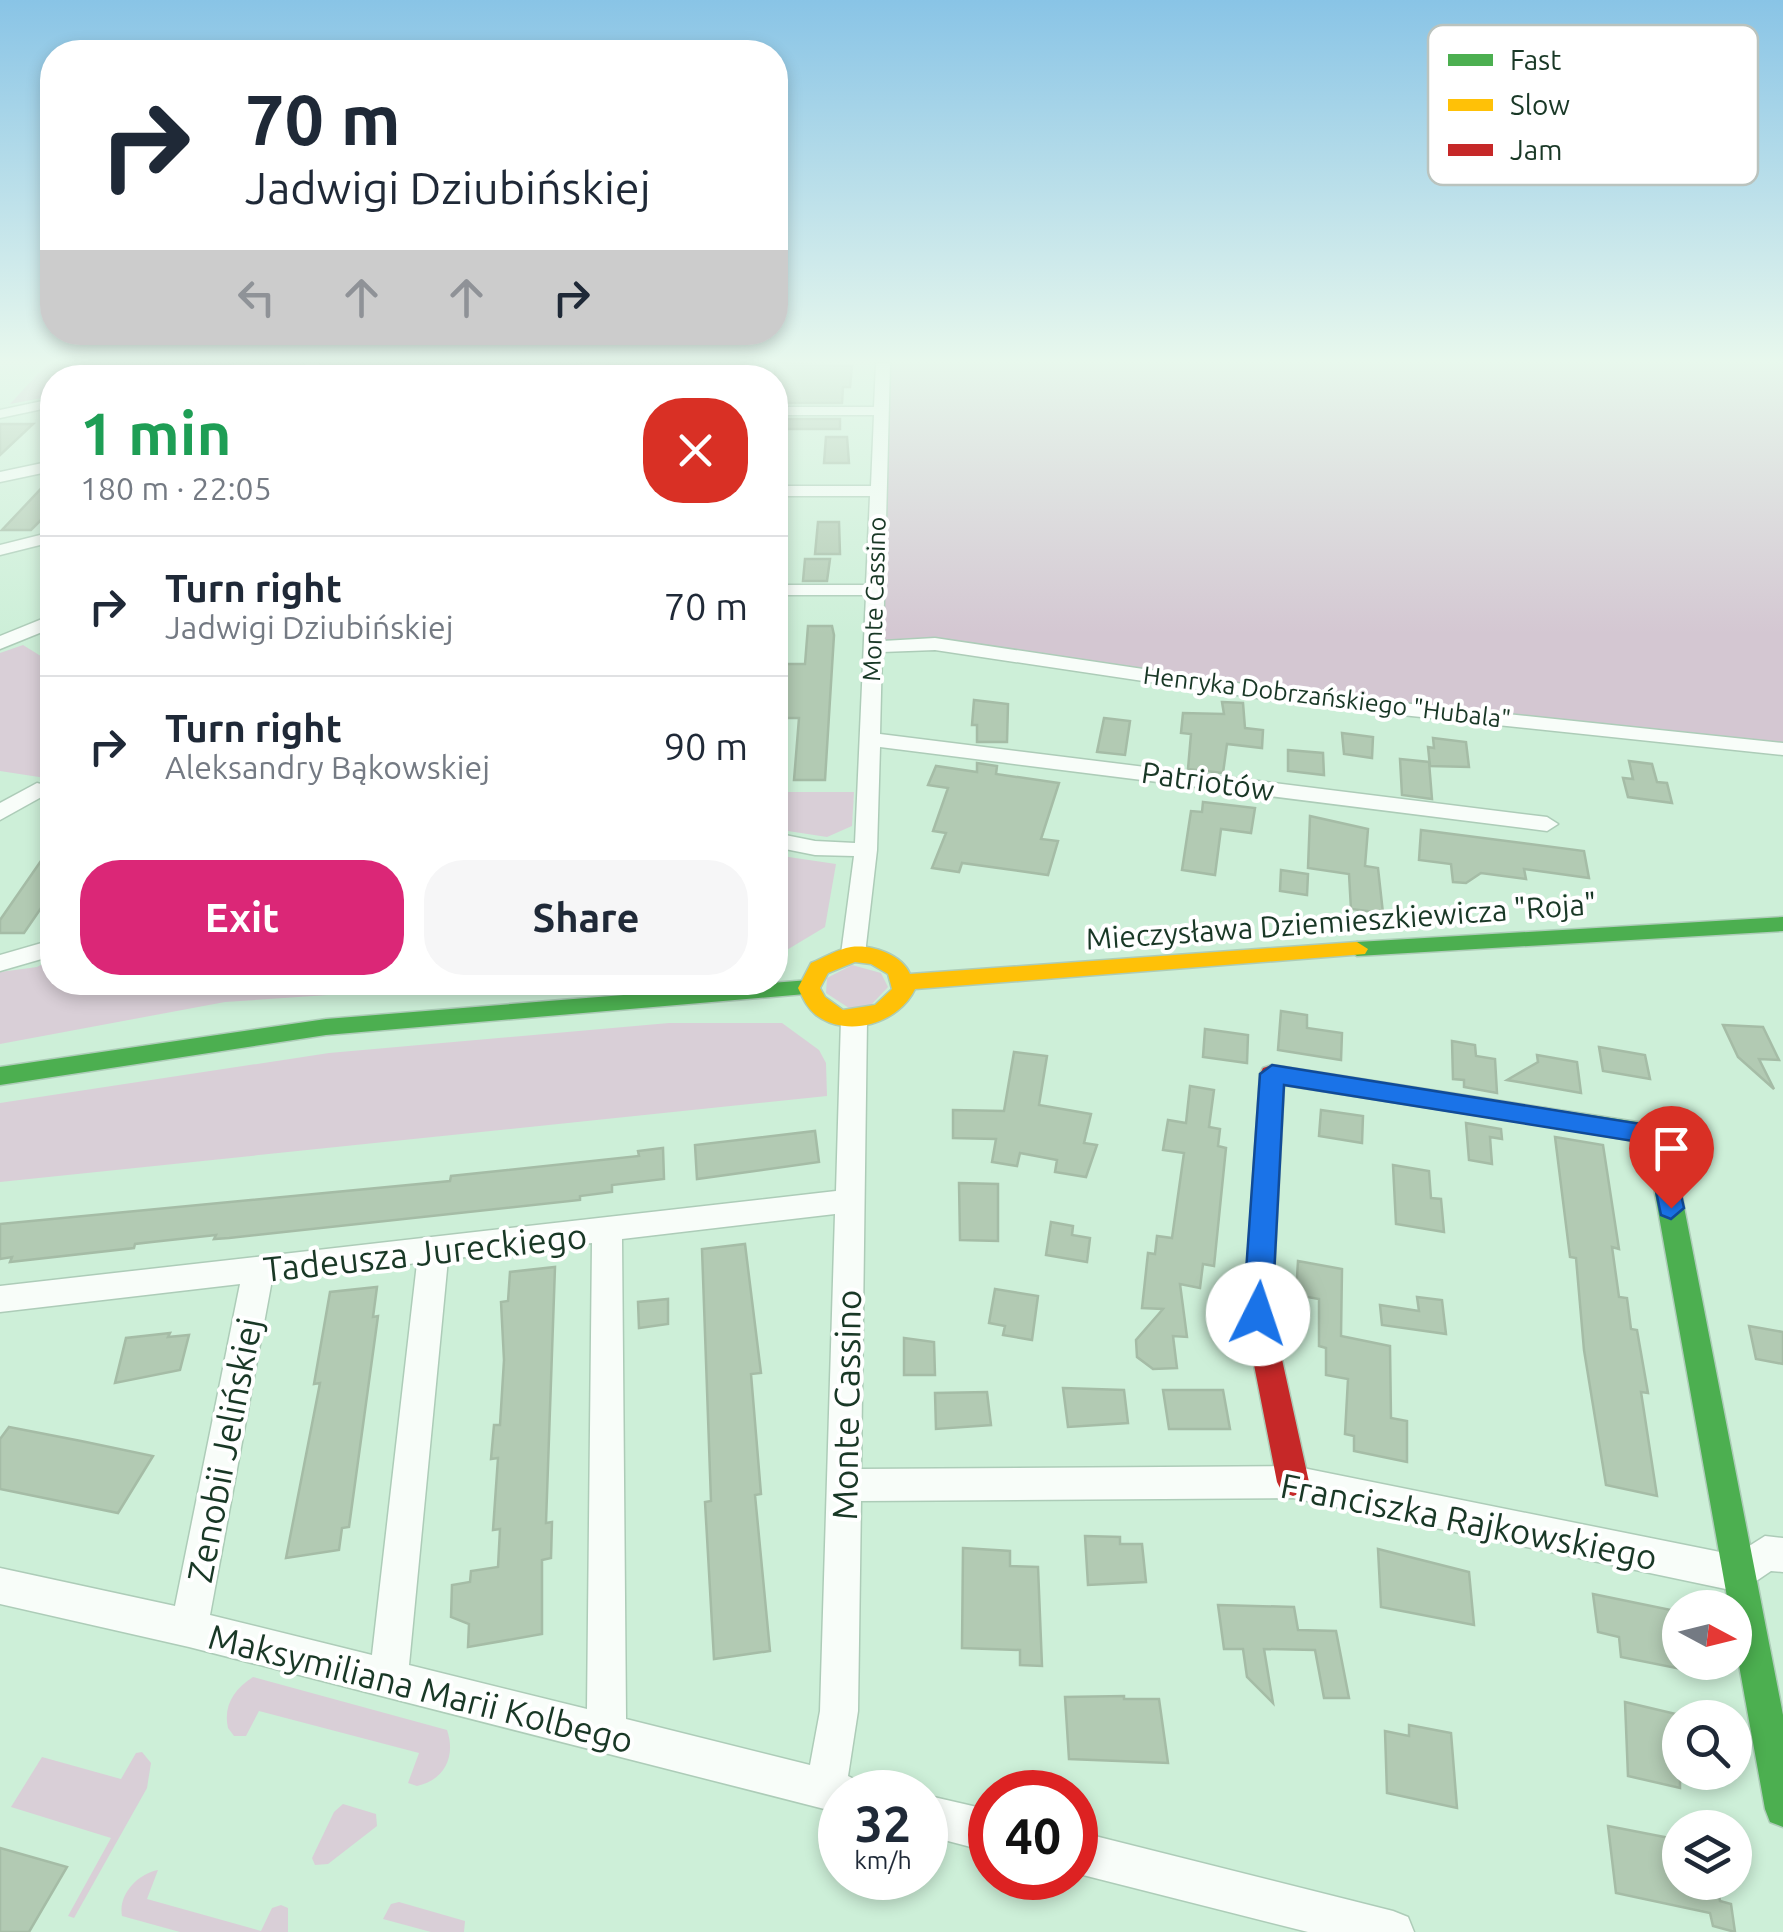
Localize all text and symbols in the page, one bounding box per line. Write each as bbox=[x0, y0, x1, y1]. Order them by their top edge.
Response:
legend bbox=[1428, 25, 1758, 185]
text: Fast bbox=[1510, 44, 1561, 75]
icon: right bbox=[80, 80, 210, 210]
text: 70 m bbox=[245, 80, 401, 158]
text: Slow bbox=[1510, 89, 1570, 120]
text: Jam bbox=[1510, 134, 1562, 165]
text: Jadwigi Dziubińskiej bbox=[245, 162, 651, 213]
icon: left bbox=[229, 270, 284, 325]
icon: ahead bbox=[334, 270, 389, 325]
icon: ahead bbox=[439, 270, 494, 325]
icon: right bbox=[544, 270, 599, 325]
button: close bbox=[643, 398, 748, 503]
text: 1 min bbox=[80, 399, 232, 466]
text: 180 m · 22:05 bbox=[80, 470, 272, 506]
street label: Monte Cassino bbox=[857, 516, 891, 682]
text: Turn right bbox=[165, 567, 342, 609]
icon: right bbox=[80, 579, 135, 634]
text: 70 m bbox=[664, 585, 748, 627]
text: Jadwigi Dziubińskiej bbox=[165, 609, 453, 645]
street label: Henryka Dobrzańskiego "Hubala" bbox=[1142, 661, 1512, 733]
text: Turn right bbox=[165, 707, 342, 749]
icon: right bbox=[80, 719, 135, 774]
text: 90 m bbox=[664, 725, 748, 767]
text: Aleksandry Bąkowskiej bbox=[165, 749, 490, 785]
street label: Patriotów bbox=[1139, 755, 1277, 807]
button: Exit bbox=[80, 860, 404, 975]
button: Share bbox=[424, 860, 748, 975]
street label: Mieczysława Dziemieszkiewicza "Roja" bbox=[1085, 886, 1597, 956]
pin bbox=[1629, 1106, 1714, 1209]
icon: arrive bbox=[1644, 1121, 1699, 1176]
street label: Tadeusza Jureckiego bbox=[261, 1215, 589, 1289]
position arrow bbox=[1206, 1262, 1310, 1366]
street label: Monte Cassino bbox=[824, 1289, 868, 1521]
street label: Zenobii Jelińskiej bbox=[179, 1314, 269, 1586]
street label: Franciszka Rajkowskiego bbox=[1277, 1465, 1661, 1577]
north arrow bbox=[1662, 1590, 1752, 1680]
map controls bbox=[1662, 1590, 1752, 1900]
street label: Maksymiliana Marii Kolbego bbox=[205, 1616, 637, 1760]
button: search bbox=[1662, 1700, 1752, 1790]
speed limit sign: 40 bbox=[968, 1770, 1098, 1900]
text: 32 bbox=[855, 1795, 911, 1851]
button: layers bbox=[1662, 1810, 1752, 1900]
text: km/h bbox=[854, 1846, 912, 1874]

